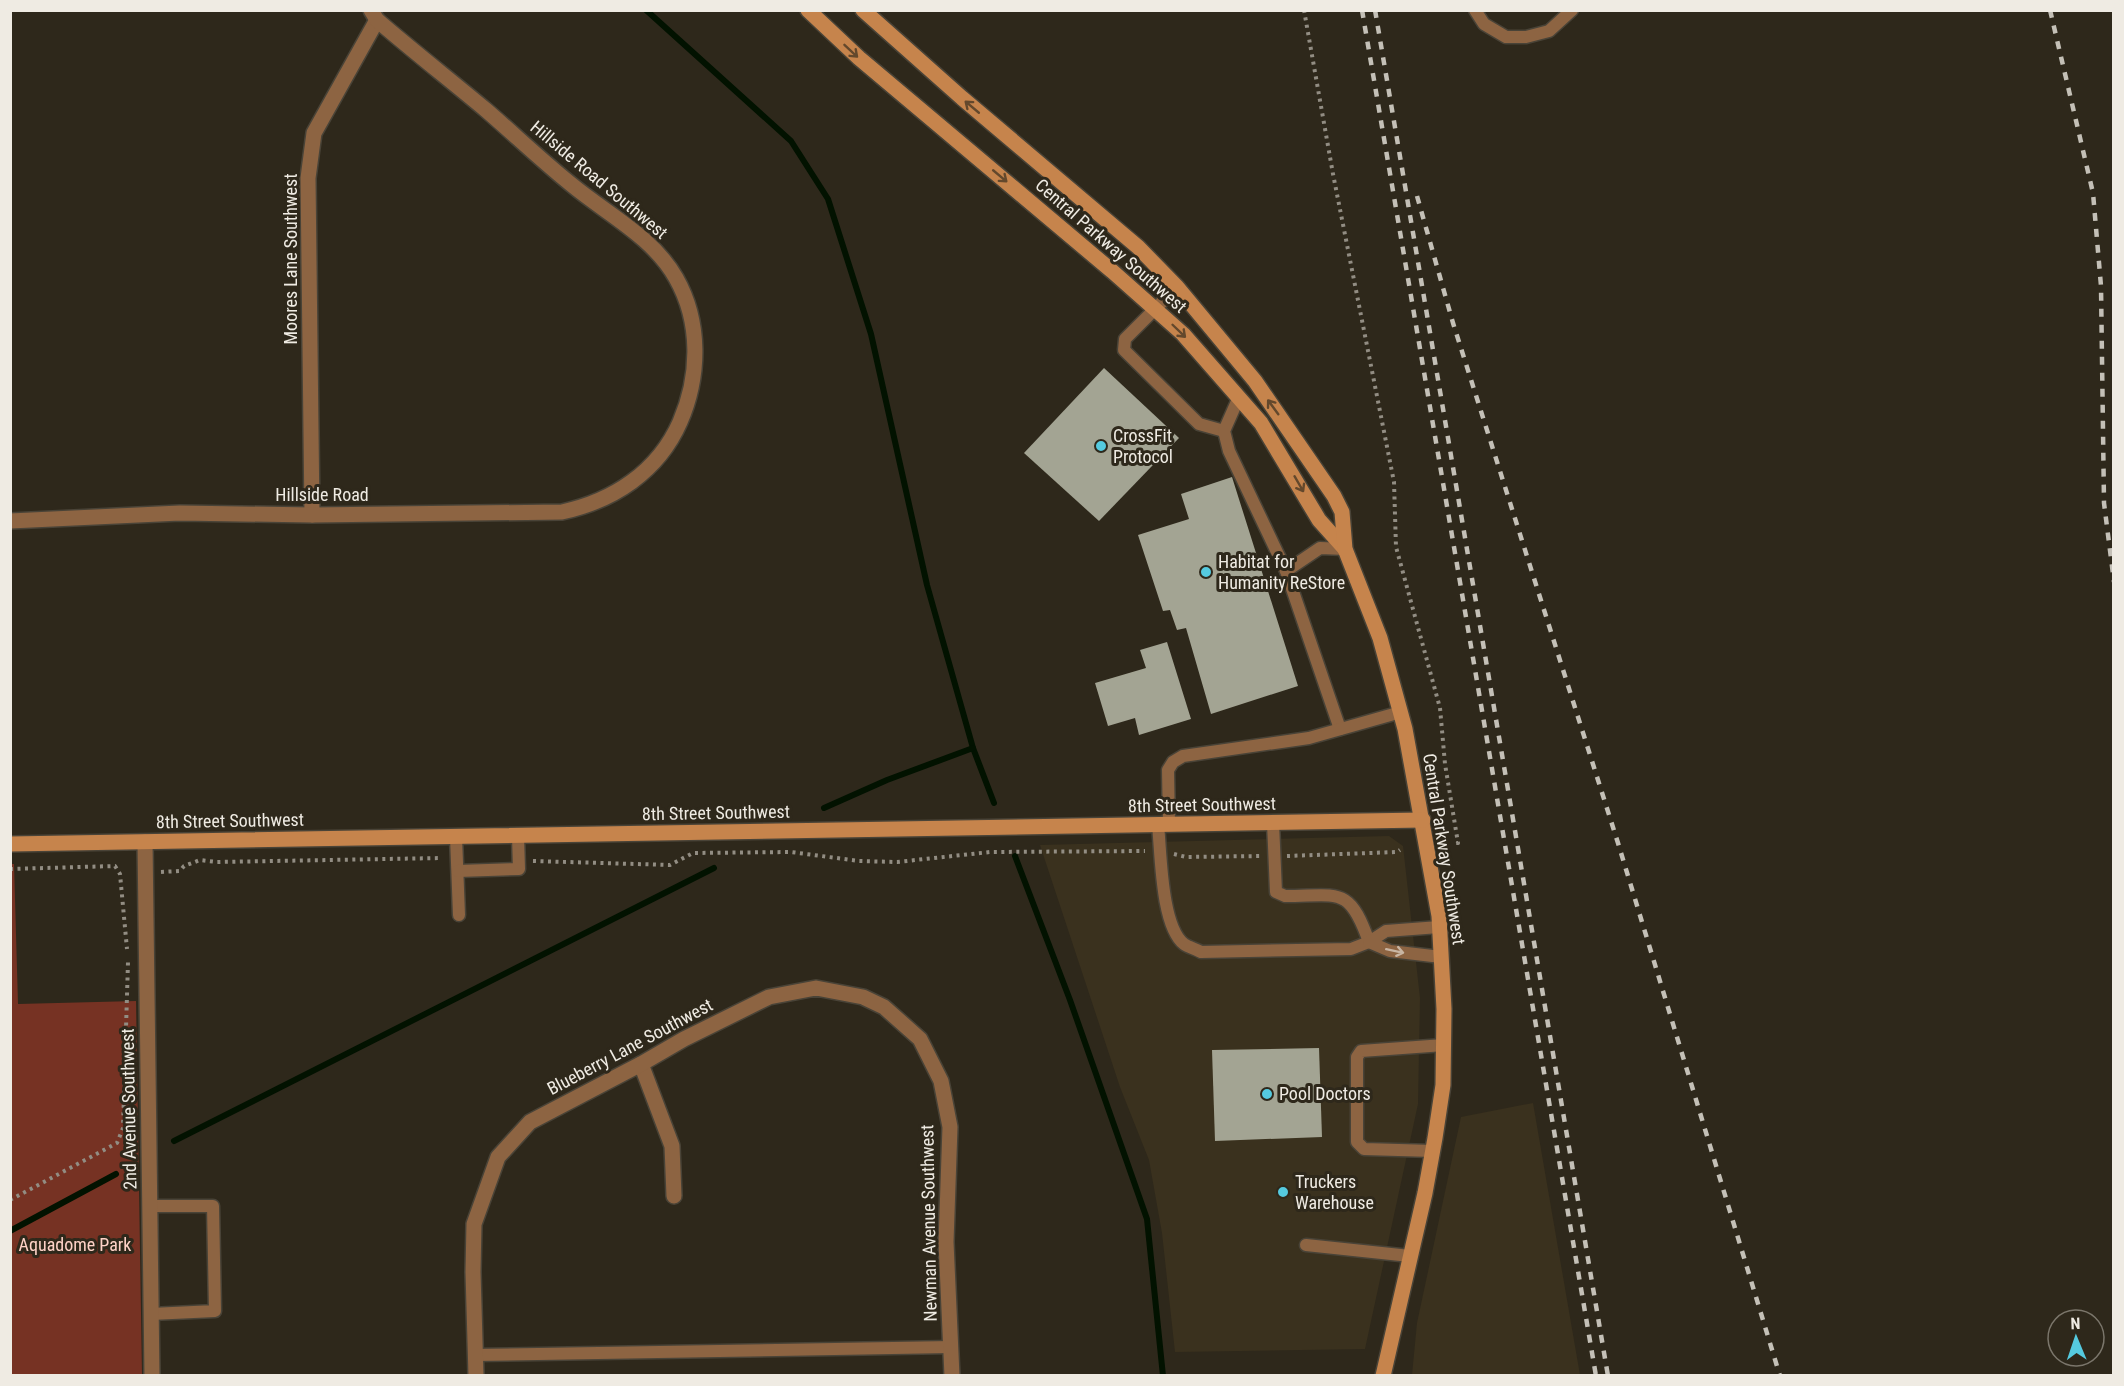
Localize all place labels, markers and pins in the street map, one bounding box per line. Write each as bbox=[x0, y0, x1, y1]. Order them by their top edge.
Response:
place label: CrossFit Protocol bbox=[1113, 425, 1173, 467]
marker: CrossFit Protocol bbox=[1094, 439, 1108, 453]
place label: Habitat for Humanity ReStore bbox=[1218, 551, 1345, 593]
marker: Habitat for Humanity ReStore bbox=[1199, 565, 1213, 579]
place label: Pool Doctors bbox=[1279, 1083, 1371, 1104]
marker: Pool Doctors bbox=[1260, 1087, 1274, 1101]
place label: Truckers Warehouse bbox=[1295, 1171, 1374, 1213]
marker: Truckers Warehouse bbox=[1276, 1185, 1290, 1199]

